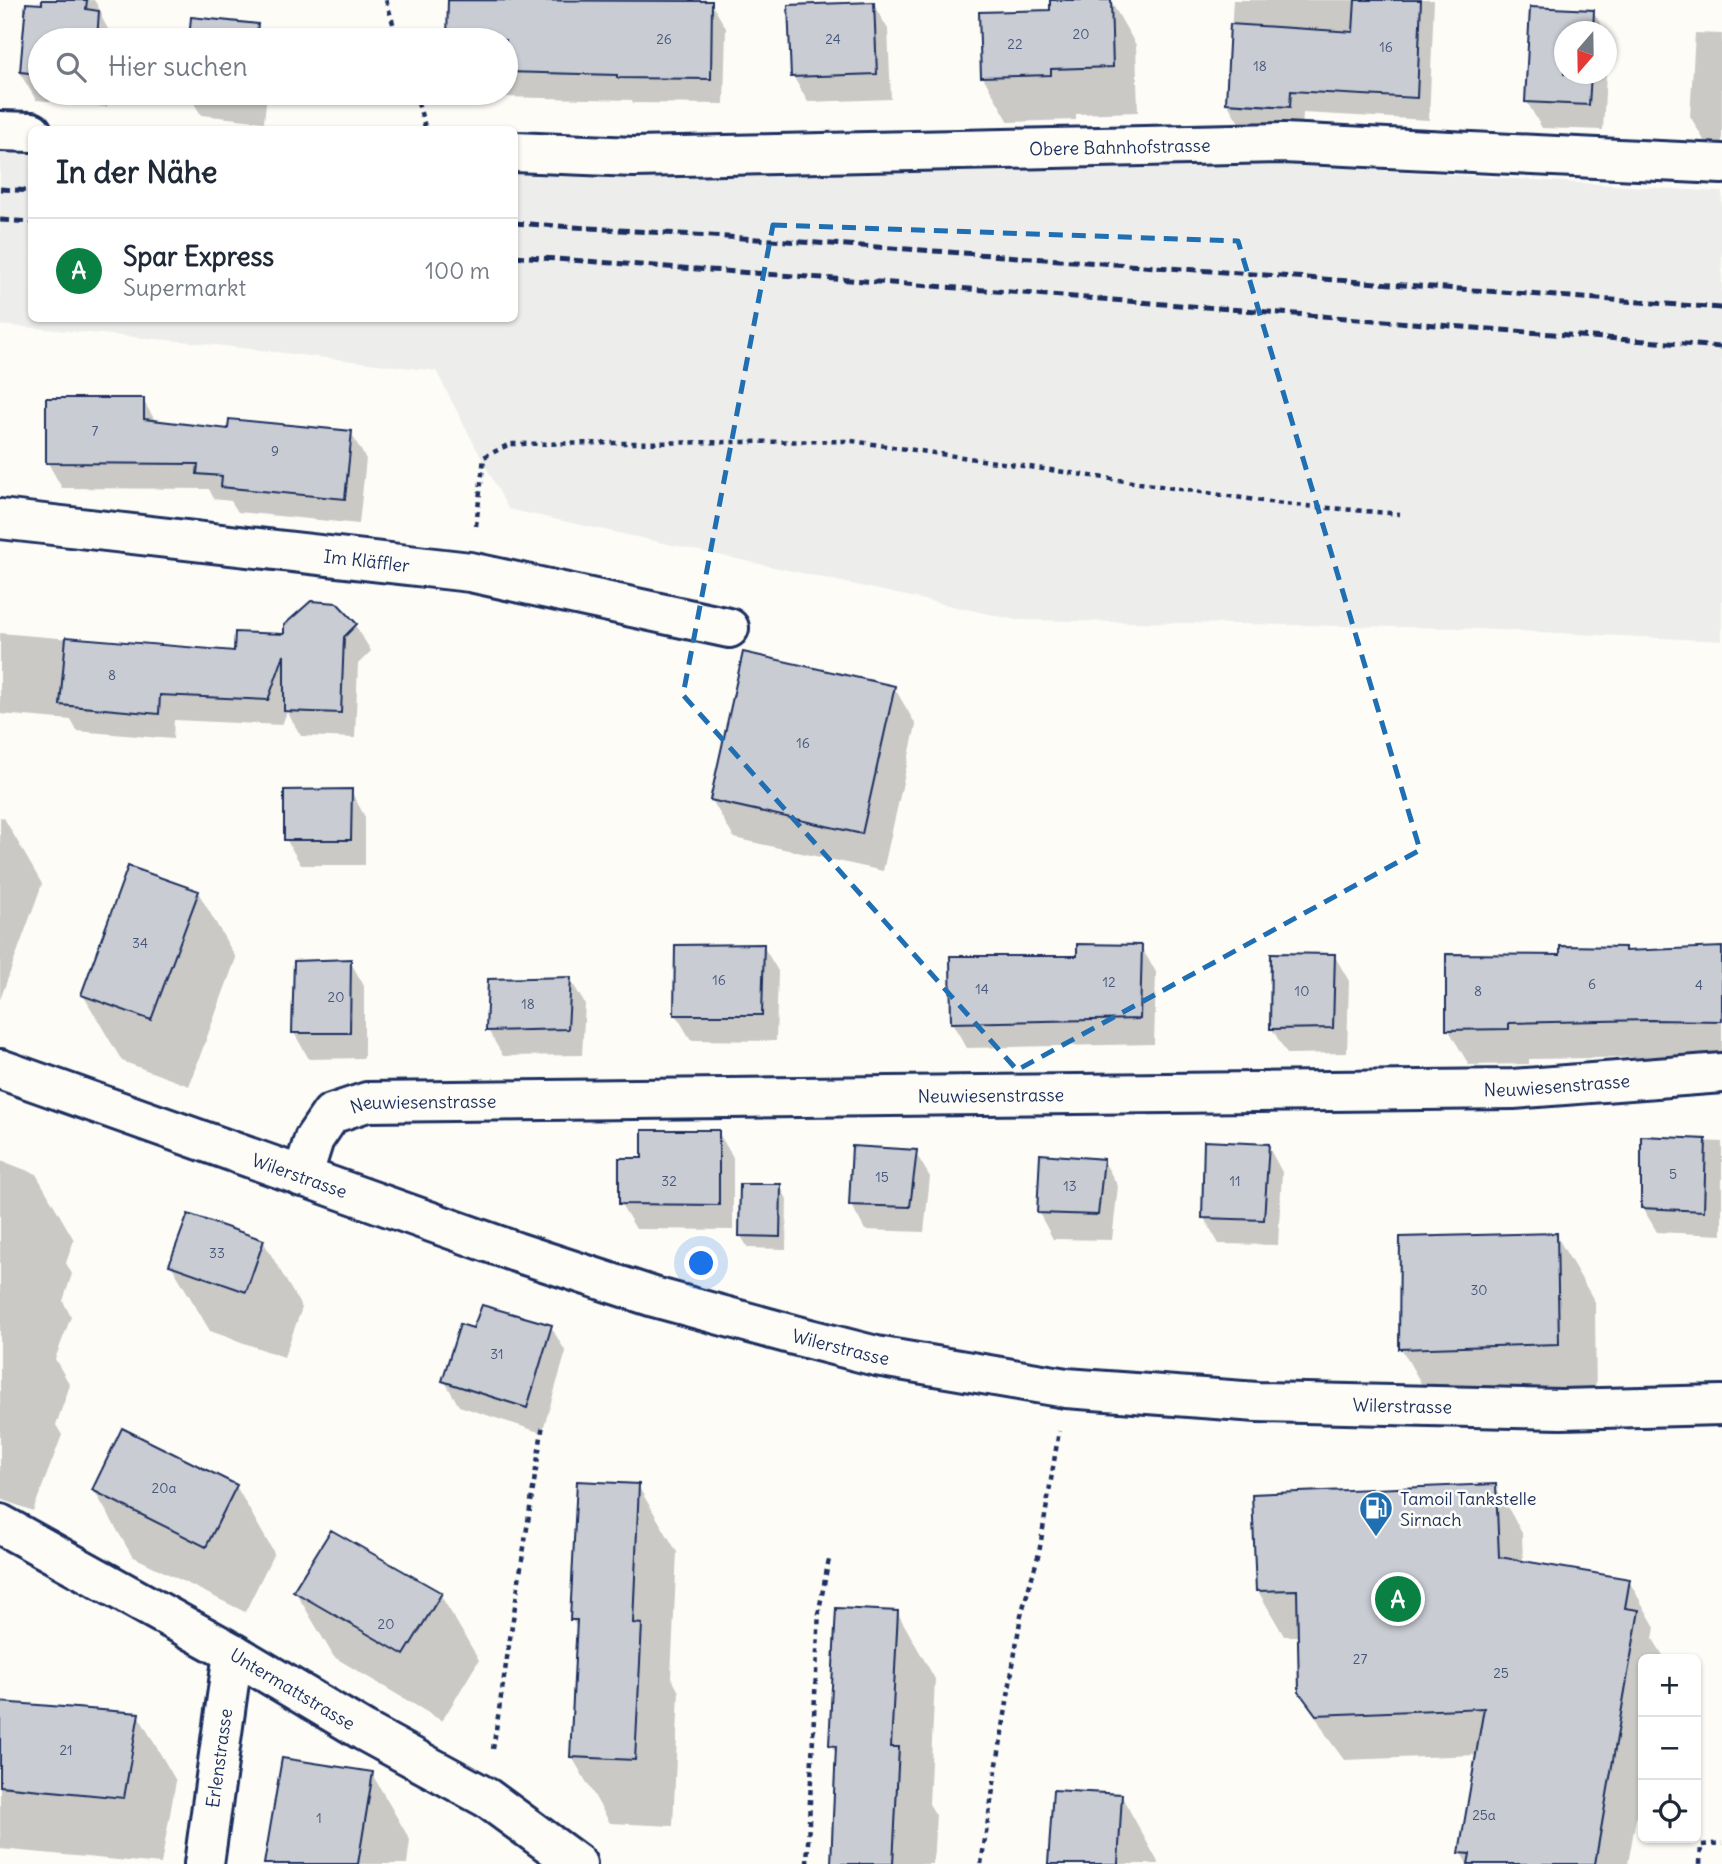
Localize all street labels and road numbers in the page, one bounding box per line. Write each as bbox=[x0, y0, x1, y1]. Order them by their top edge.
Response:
street label: Obere Bahnhofstrasse bbox=[1029, 133, 1211, 160]
street label: Im Kläffler bbox=[323, 544, 411, 577]
street label: Neuwiesenstrasse bbox=[1483, 1069, 1631, 1101]
street label: Neuwiesenstrasse bbox=[918, 1083, 1064, 1107]
street label: Neuwiesenstrasse bbox=[347, 1089, 496, 1118]
street label: Wilerstrasse bbox=[249, 1148, 350, 1203]
street label: Wilerstrasse bbox=[790, 1324, 891, 1370]
street label: Wilerstrasse bbox=[1352, 1393, 1452, 1418]
street label: Untermattstrasse bbox=[226, 1643, 359, 1735]
street label: Erlenstrasse bbox=[200, 1707, 237, 1809]

